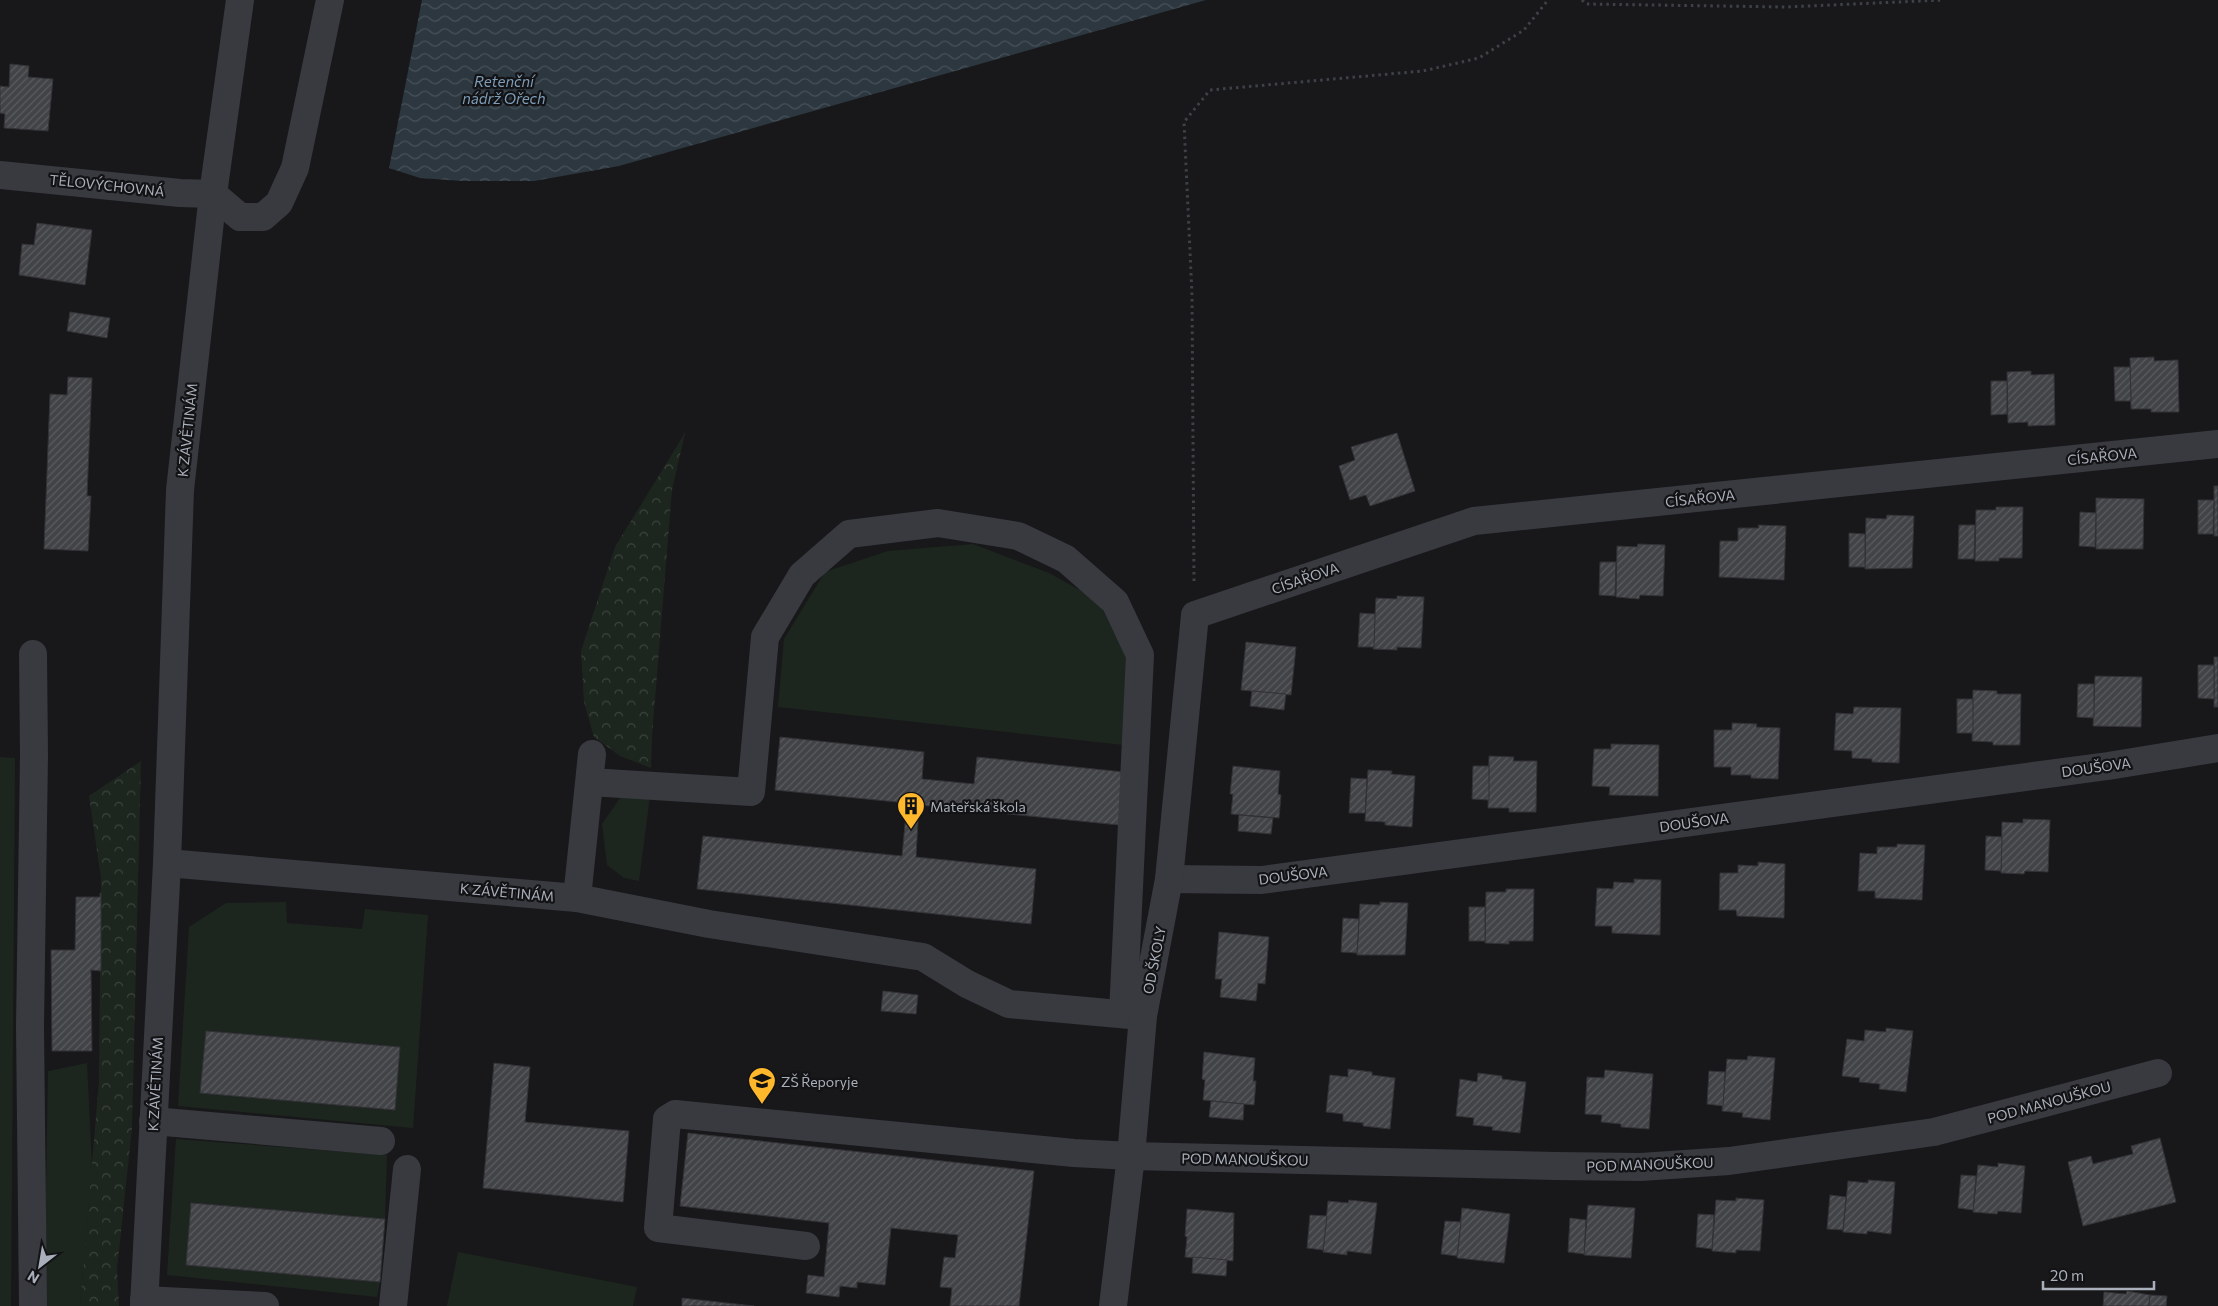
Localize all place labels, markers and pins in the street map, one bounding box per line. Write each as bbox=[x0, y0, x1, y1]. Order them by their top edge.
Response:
building icon: Mateřská škola bbox=[896, 791, 926, 830]
place label: Mateřská škola bbox=[930, 798, 1026, 815]
school or university icon: ZŠ Řeporyje bbox=[747, 1066, 777, 1105]
place label: ZŠ Řeporyje bbox=[781, 1073, 858, 1090]

